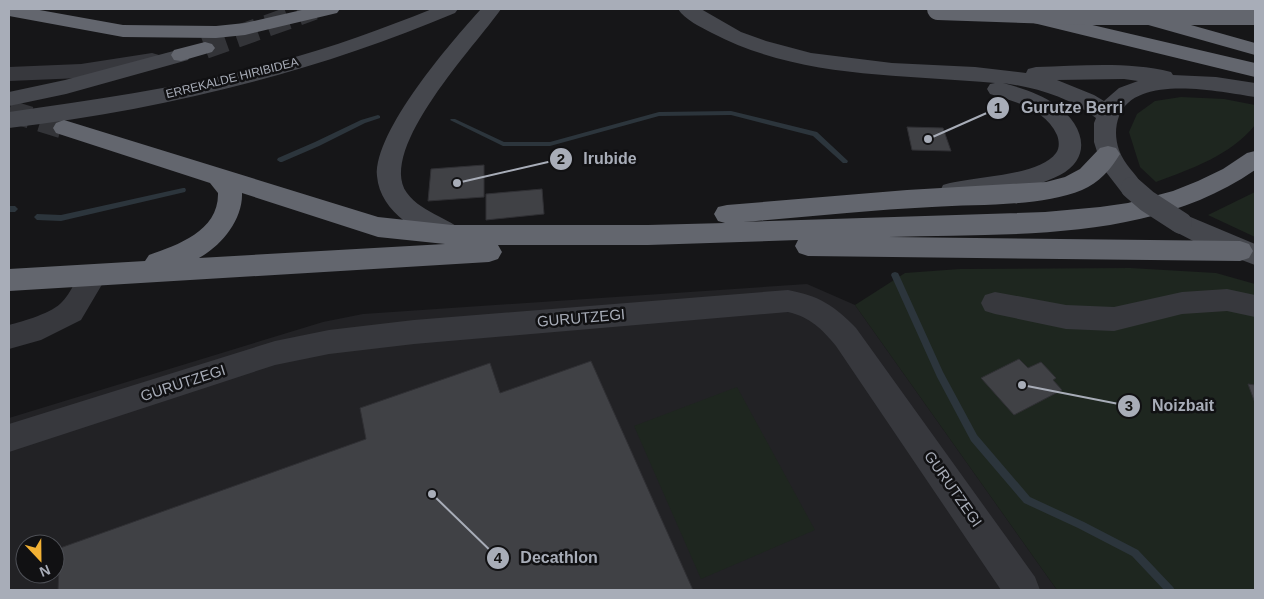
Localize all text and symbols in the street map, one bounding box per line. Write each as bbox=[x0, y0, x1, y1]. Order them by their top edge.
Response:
street label: ERREKALDE HIRIBIDEA bbox=[164, 55, 300, 101]
callout: Gurutze Berri bbox=[985, 92, 1133, 123]
text: 1 bbox=[994, 99, 1002, 116]
text: Gurutze Berri bbox=[1021, 99, 1123, 116]
callout: Irubide bbox=[549, 143, 647, 174]
text: 2 bbox=[557, 150, 565, 167]
text: Irubide bbox=[583, 150, 637, 167]
street label: GURUTZEGI bbox=[536, 305, 626, 330]
street label: GURUTZEGI bbox=[138, 361, 227, 404]
callout: Noizbait bbox=[1117, 390, 1224, 421]
text: 3 bbox=[1125, 397, 1133, 414]
text: Noizbait bbox=[1152, 397, 1215, 414]
street label: GURUTZEGI bbox=[921, 448, 986, 530]
north arrow bbox=[15, 534, 65, 584]
callout: Decathlon bbox=[486, 542, 608, 573]
text: 4 bbox=[494, 549, 503, 566]
text: Decathlon bbox=[520, 549, 598, 566]
text: N bbox=[37, 562, 53, 580]

